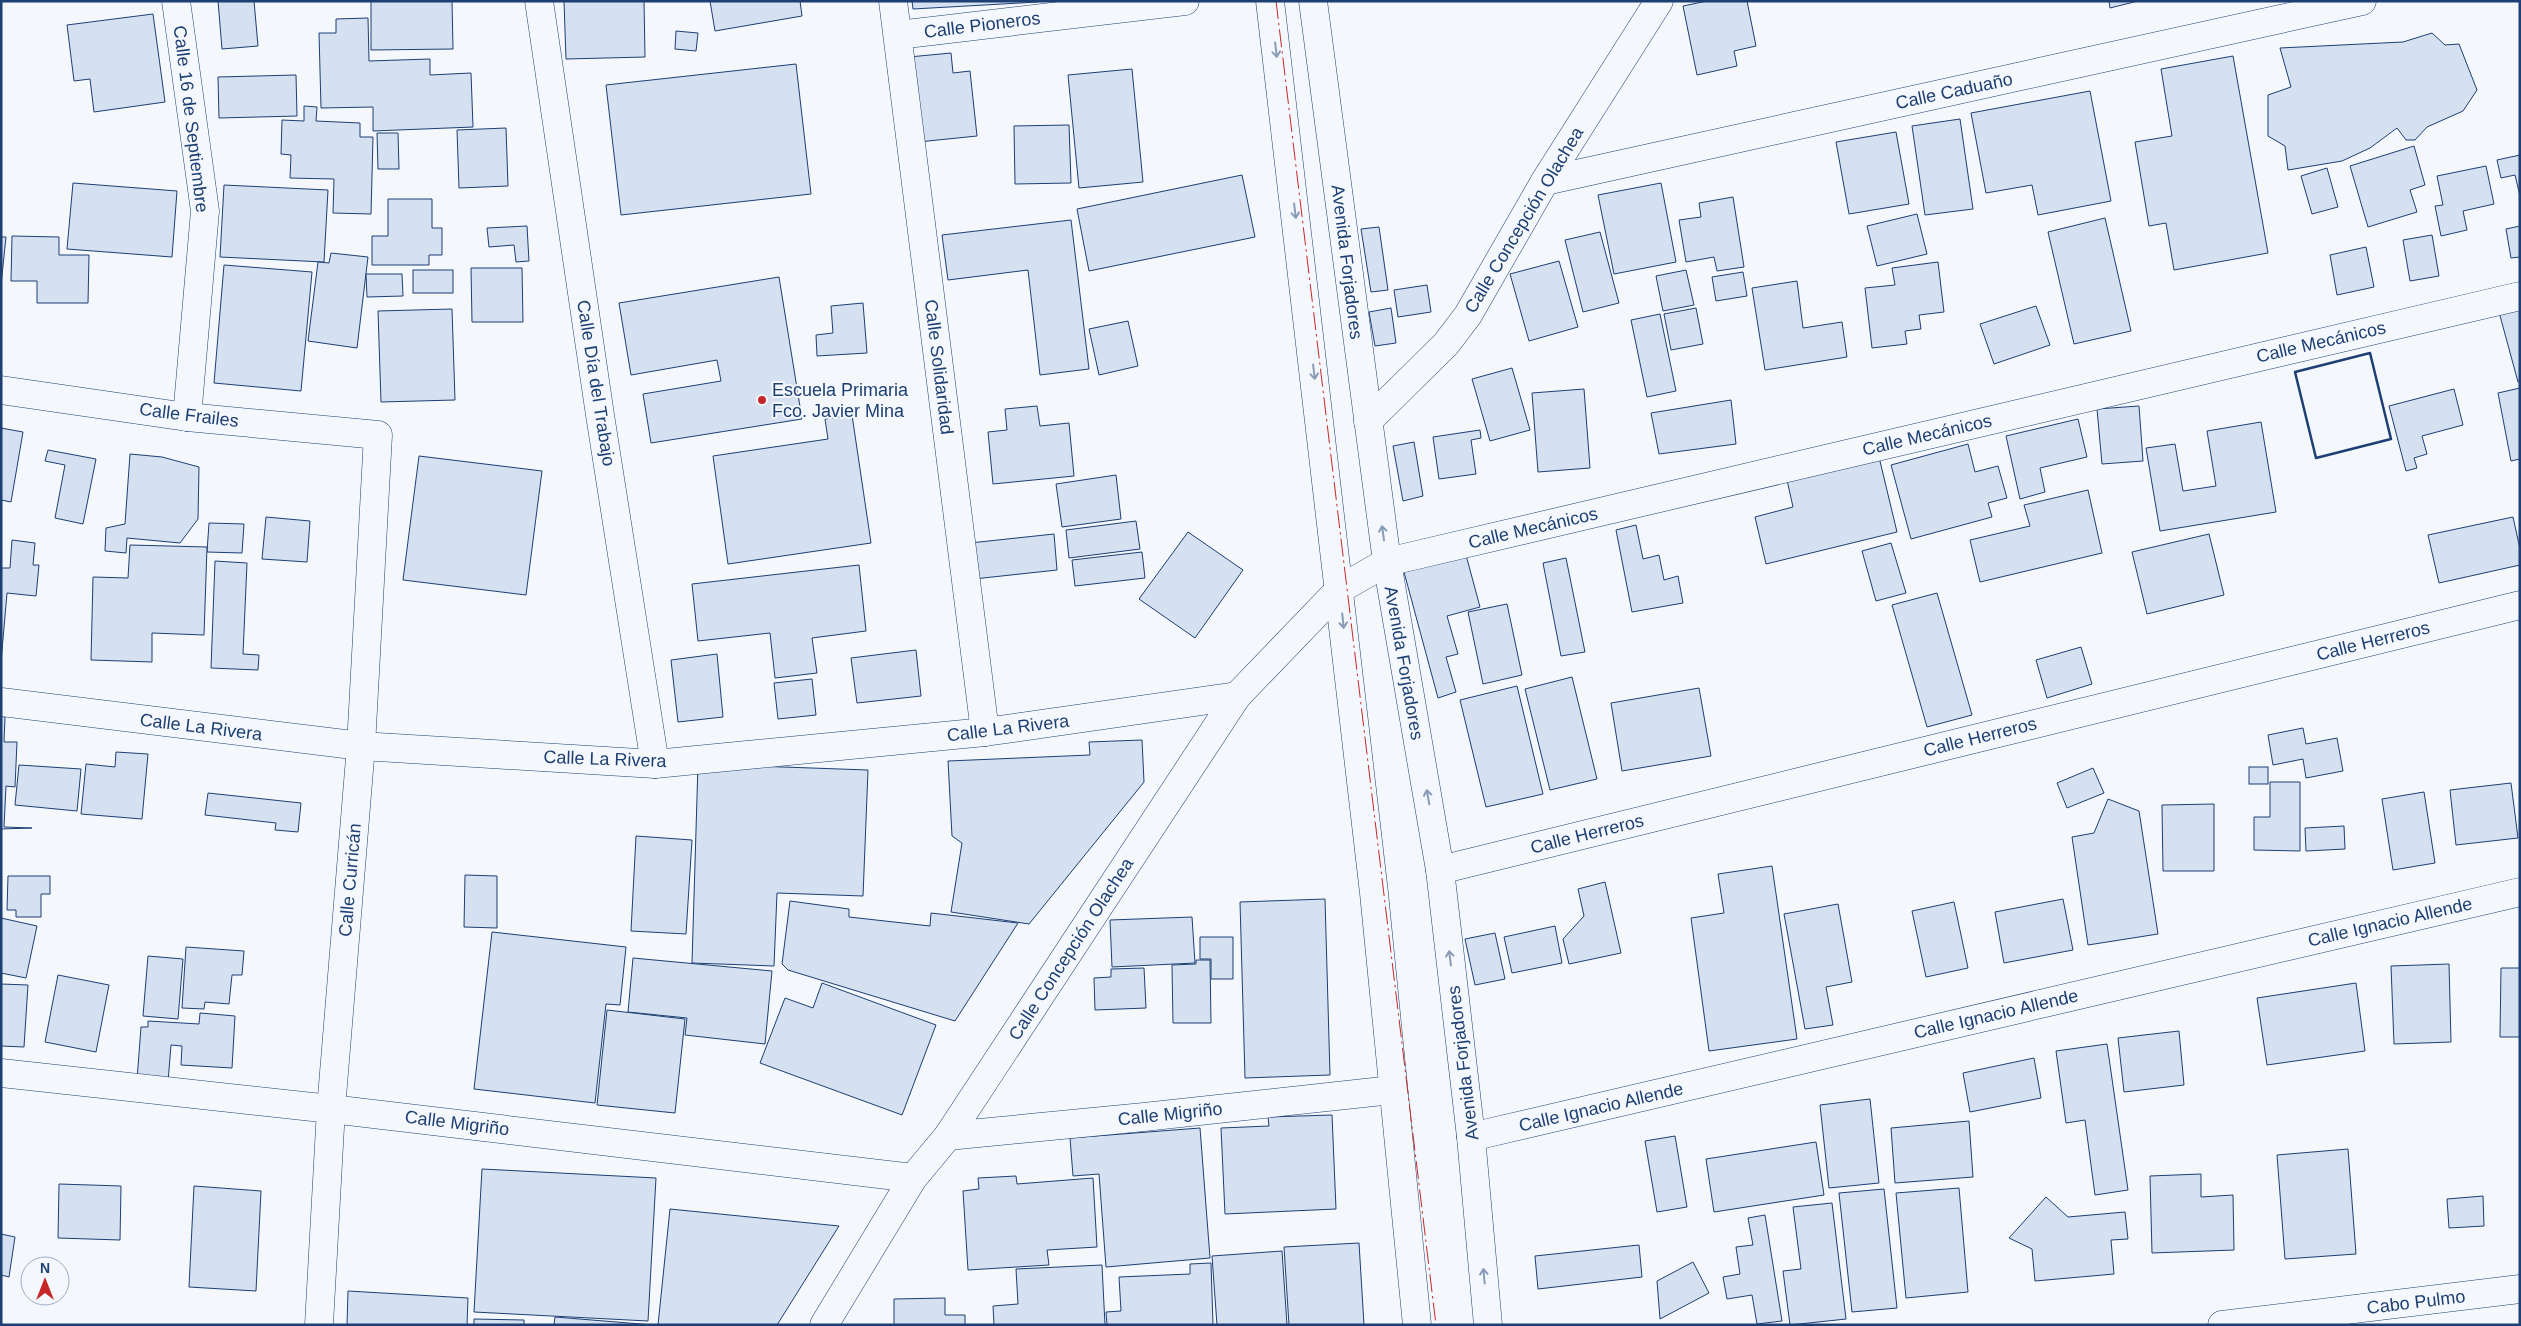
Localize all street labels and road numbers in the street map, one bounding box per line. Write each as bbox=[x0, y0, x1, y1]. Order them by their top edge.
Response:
street label: Calle Pioneros bbox=[923, 8, 1041, 42]
street label: Calle 16 de Septiembre bbox=[170, 24, 212, 214]
street label: Calle Caduaño bbox=[1894, 69, 2014, 113]
street label: Calle Concepción Olachea bbox=[1461, 123, 1588, 316]
street label: Avenida Forjadores bbox=[1328, 183, 1366, 341]
street label: Calle Día del Trabajo bbox=[573, 298, 619, 468]
street label: Calle Solidaridad bbox=[921, 298, 957, 436]
street label: Calle Mecánicos bbox=[2254, 317, 2388, 367]
street label: Calle Frailes bbox=[138, 399, 240, 431]
street label: Calle Mecánicos bbox=[1860, 410, 1994, 460]
street label: Calle Mecánicos bbox=[1466, 503, 1600, 553]
street label: Avenida Forjadores bbox=[1381, 585, 1427, 741]
street label: Calle Herreros bbox=[2314, 617, 2432, 665]
street label: Calle La Rivera bbox=[139, 710, 264, 745]
street label: Calle La Rivera bbox=[946, 710, 1071, 745]
street label: Calle Herreros bbox=[1921, 713, 2039, 761]
street label: Calle La Rivera bbox=[543, 747, 668, 771]
street label: Calle Herreros bbox=[1528, 810, 1646, 858]
street label: Calle Curricán bbox=[335, 822, 365, 938]
street label: Calle Concepción Olachea bbox=[1005, 853, 1138, 1044]
street label: Calle Ignacio Allende bbox=[2306, 893, 2474, 951]
street label: Avenida Forjadores bbox=[1444, 984, 1482, 1142]
street label: Calle Ignacio Allende bbox=[1912, 985, 2080, 1043]
street label: Calle Ignacio Allende bbox=[1517, 1078, 1685, 1136]
street label: Calle Migriño bbox=[1117, 1099, 1223, 1129]
street label: Calle Migriño bbox=[404, 1107, 510, 1139]
street label: Cabo Pulmo bbox=[2366, 1286, 2466, 1318]

